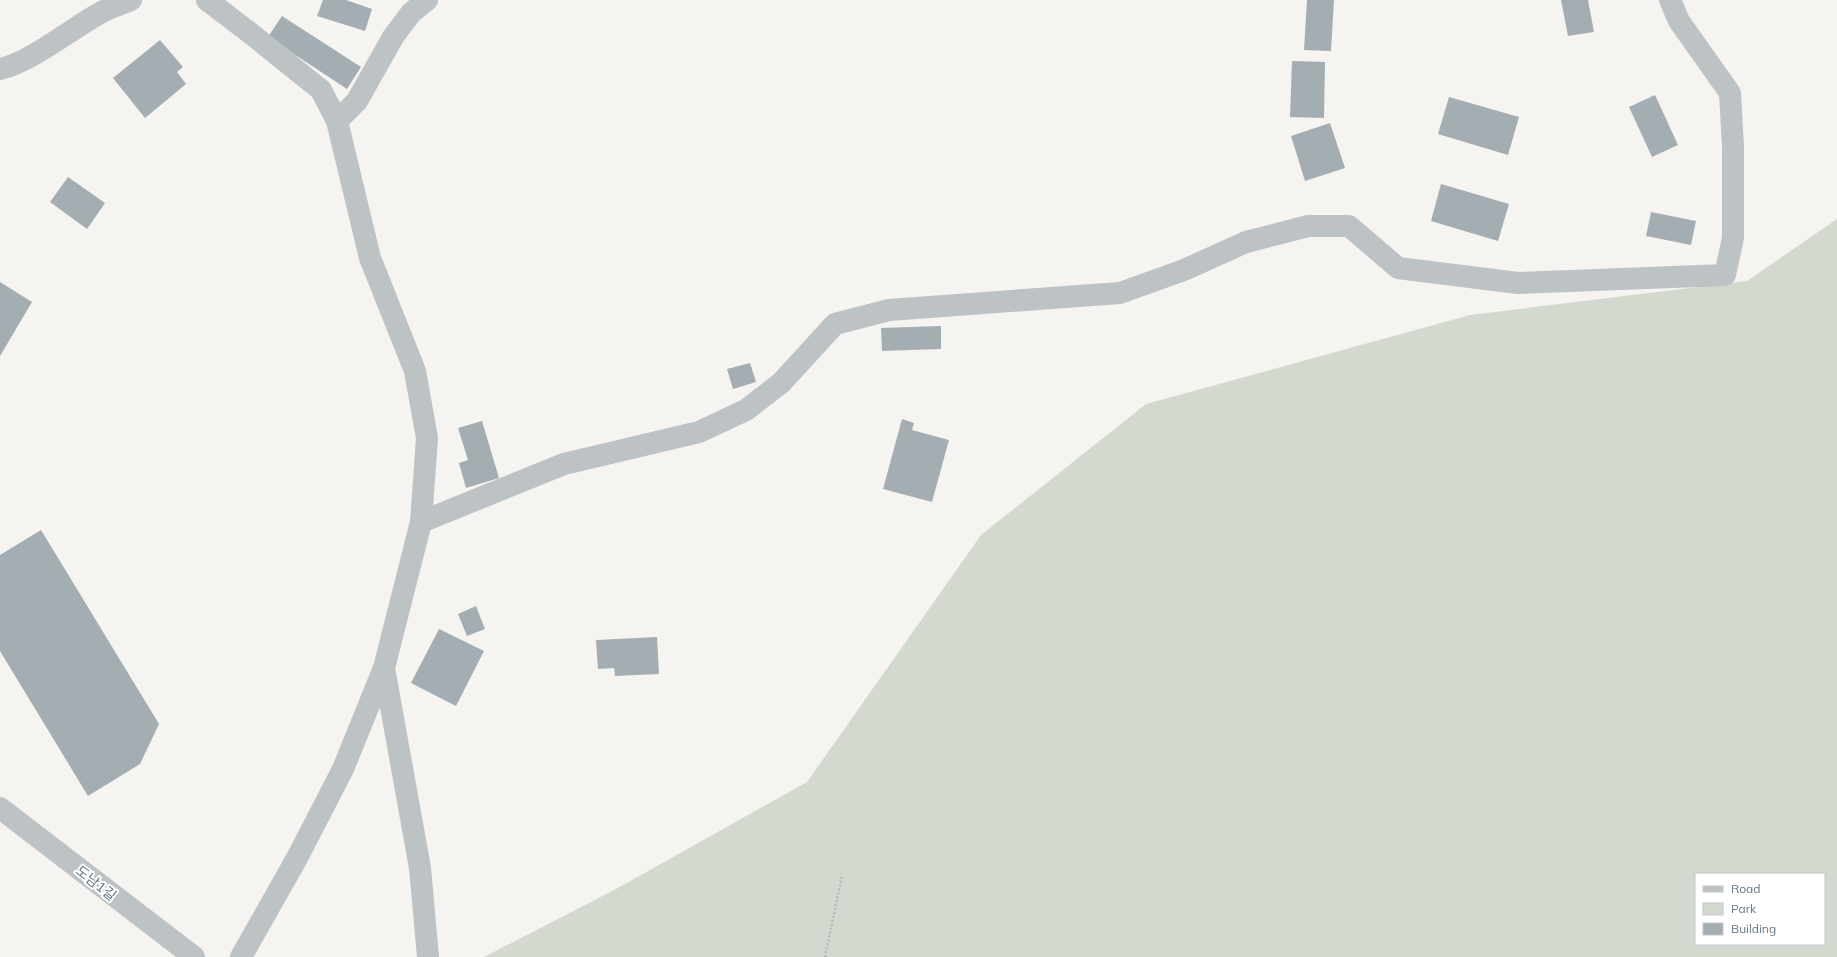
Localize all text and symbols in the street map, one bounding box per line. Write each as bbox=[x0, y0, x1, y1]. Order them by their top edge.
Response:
street label: 도남1길 bbox=[72, 861, 120, 905]
legend bbox=[1695, 873, 1825, 945]
text: Road bbox=[1731, 881, 1760, 896]
text: Park bbox=[1731, 901, 1757, 916]
text: Building bbox=[1731, 921, 1776, 936]

